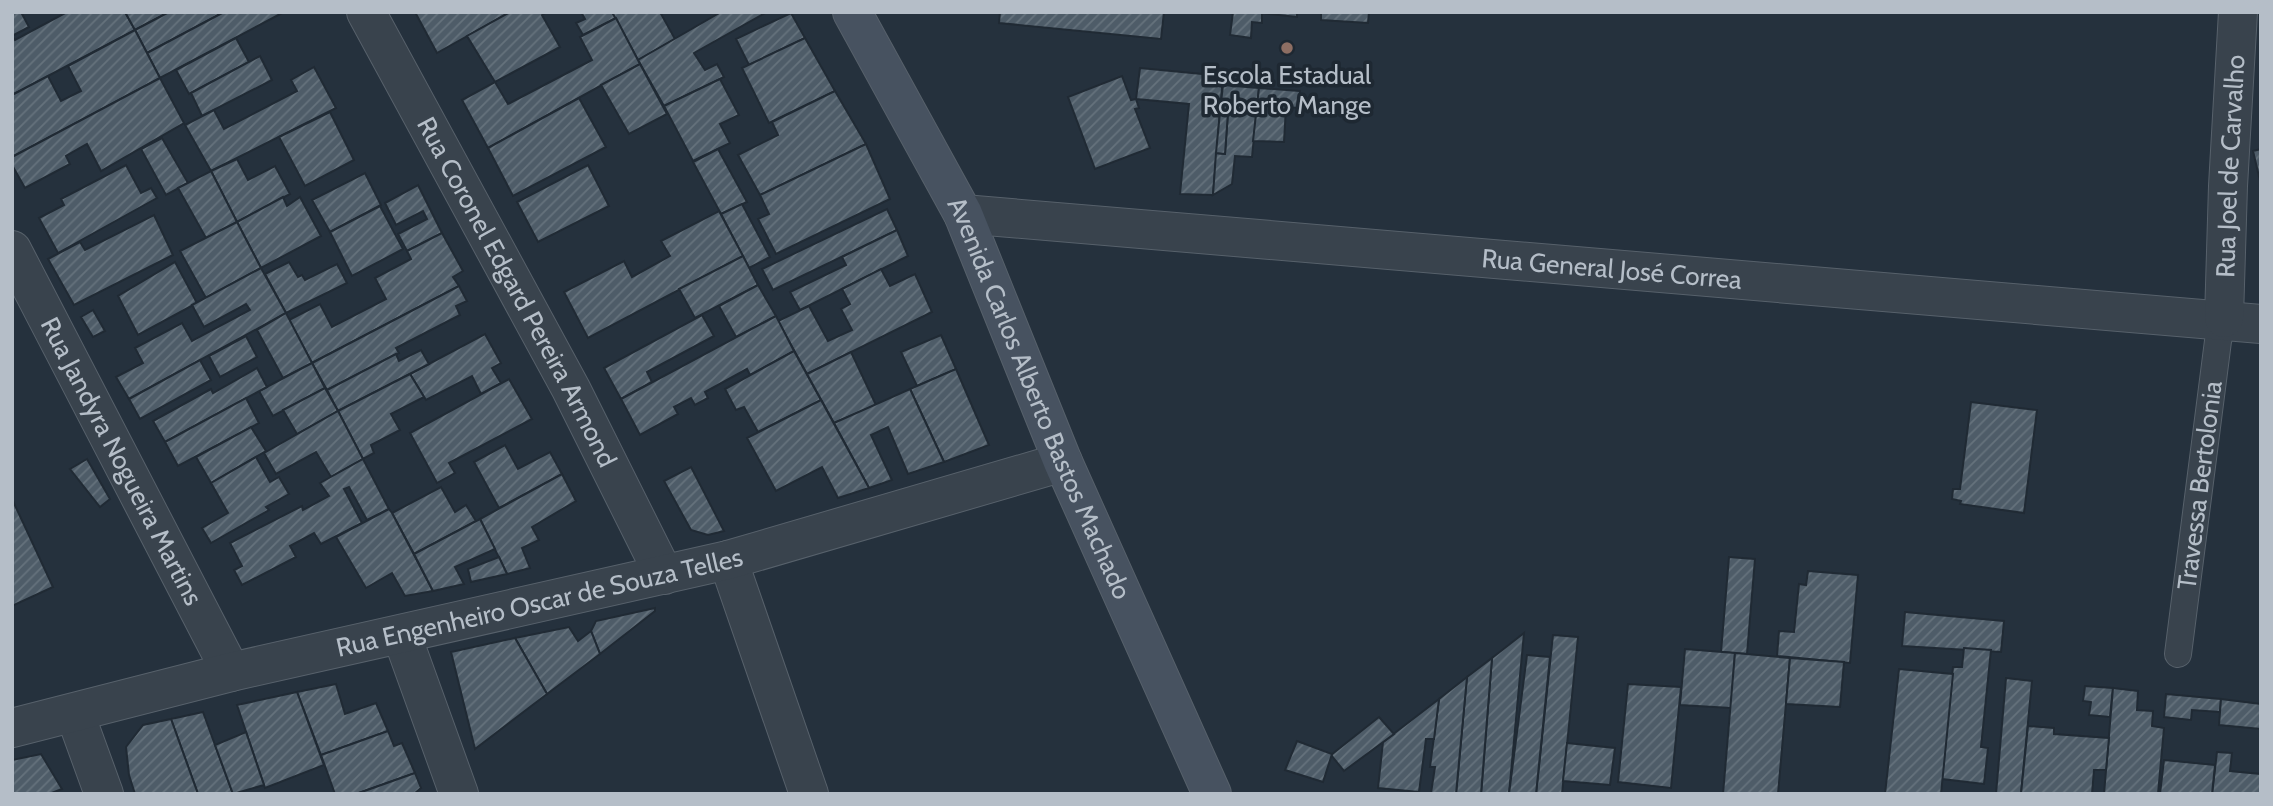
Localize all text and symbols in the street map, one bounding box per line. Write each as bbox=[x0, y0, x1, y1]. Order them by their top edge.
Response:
marker: Escola Estadual Roberto Mange bbox=[1279, 40, 1295, 56]
street label: Rua Joel de Carvalho bbox=[2209, 54, 2252, 278]
place label: Escola Estadual Roberto Mange bbox=[1203, 59, 1371, 121]
street label: Rua Coronel Edgard Pereira Armond bbox=[410, 111, 623, 472]
street label: Avenida Carlos Alberto Bastos Machado bbox=[941, 191, 1139, 604]
street label: Rua General José Correa bbox=[1480, 242, 1743, 296]
street label: Rua Jandyra Nogueira Martins bbox=[34, 312, 210, 611]
street label: Travessa Bertolonia bbox=[2170, 379, 2229, 592]
street label: Rua Engenheiro Oscar de Souza Telles bbox=[333, 541, 746, 664]

